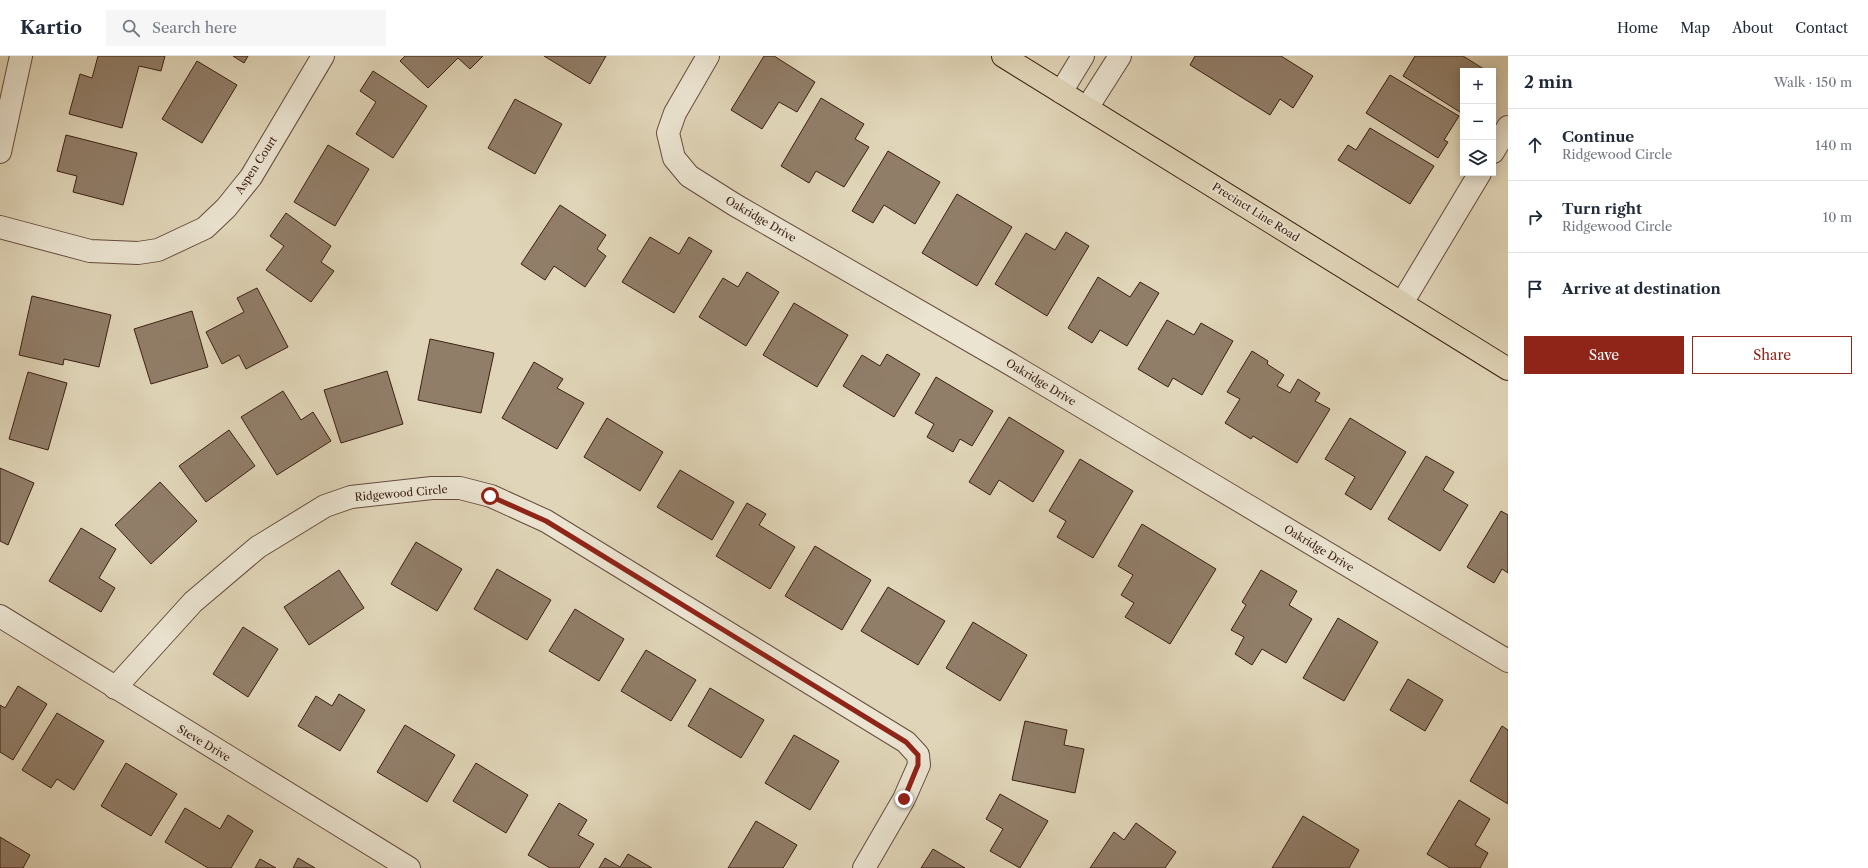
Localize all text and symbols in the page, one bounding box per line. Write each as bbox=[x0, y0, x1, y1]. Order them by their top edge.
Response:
search box bbox=[106, 10, 386, 46]
text: Kartio bbox=[20, 16, 82, 39]
icon: search bbox=[120, 17, 142, 39]
text: Search here bbox=[152, 18, 237, 37]
text: Home bbox=[1617, 19, 1658, 37]
text: Map bbox=[1680, 19, 1710, 37]
text: About bbox=[1732, 19, 1773, 37]
text: Contact bbox=[1795, 19, 1848, 37]
map controls bbox=[1460, 68, 1496, 176]
button: + bbox=[1460, 68, 1496, 104]
text: 2 min bbox=[1524, 72, 1573, 92]
text: Walk · 150 m bbox=[1774, 74, 1852, 90]
button: − bbox=[1460, 104, 1496, 140]
text: Continue bbox=[1562, 127, 1634, 146]
street label: Aspen Court bbox=[232, 133, 280, 197]
icon: ahead bbox=[1524, 134, 1546, 156]
text: 140 m bbox=[1815, 137, 1852, 153]
button: layers bbox=[1460, 140, 1496, 176]
text: Ridgewood Circle bbox=[1562, 146, 1672, 162]
street label: Precinct Line Road bbox=[1210, 179, 1302, 245]
street label: Oakridge Drive bbox=[723, 193, 799, 245]
text: Turn right bbox=[1562, 199, 1642, 218]
icon: right bbox=[1524, 206, 1546, 228]
text: 10 m bbox=[1823, 209, 1852, 225]
text: Ridgewood Circle bbox=[1562, 218, 1672, 234]
icon: arrive bbox=[1524, 278, 1546, 300]
text: Arrive at destination bbox=[1562, 279, 1721, 298]
button: Save bbox=[1524, 336, 1684, 374]
button: Share bbox=[1692, 336, 1852, 374]
street label: Oakridge Drive bbox=[1003, 356, 1079, 408]
street label: Ridgewood Circle bbox=[354, 482, 448, 504]
route start bbox=[481, 487, 499, 505]
street label: Oakridge Drive bbox=[1281, 522, 1357, 574]
street label: Steve Drive bbox=[175, 722, 233, 764]
route end bbox=[895, 790, 913, 808]

